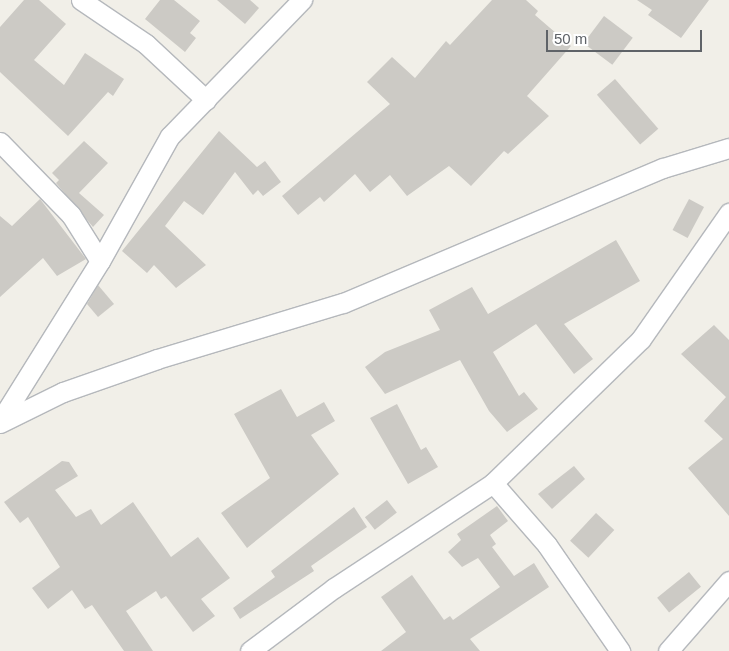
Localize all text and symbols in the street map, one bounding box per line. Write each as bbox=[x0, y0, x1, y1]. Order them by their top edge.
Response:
scale bar bbox=[549, 20, 705, 52]
text: 50 m bbox=[554, 30, 587, 47]

